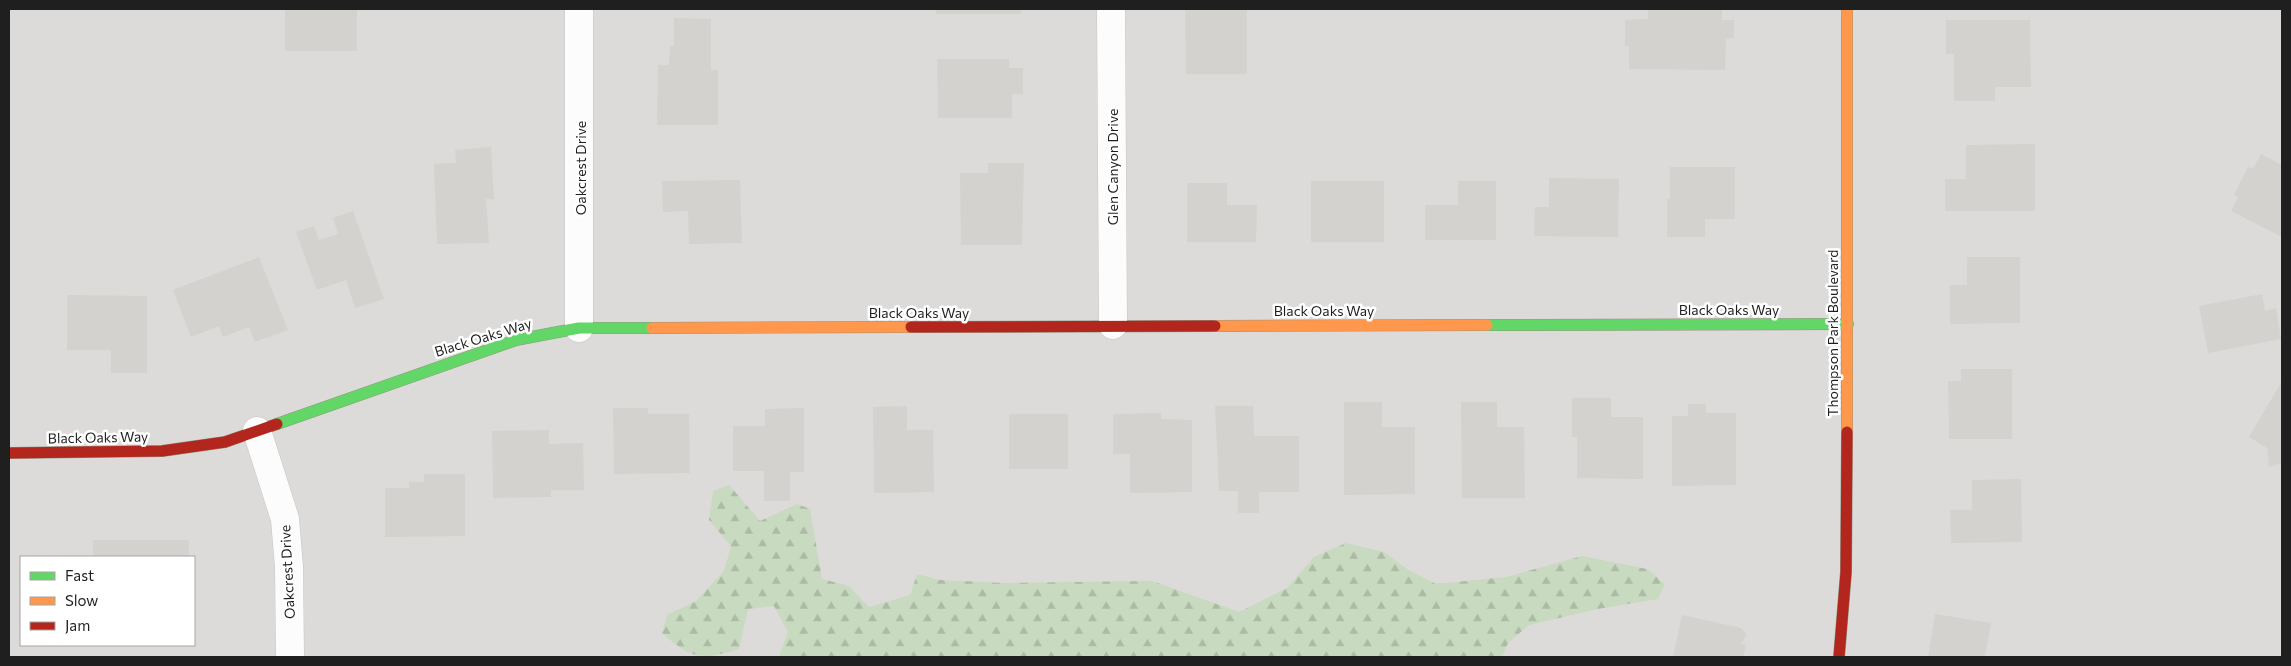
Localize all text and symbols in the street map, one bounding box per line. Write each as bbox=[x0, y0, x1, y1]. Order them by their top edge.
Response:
street label: Glen Canyon Drive bbox=[1104, 109, 1121, 225]
street label: Oakcrest Drive bbox=[572, 121, 589, 215]
street label: Thompson Park Boulevard bbox=[1824, 250, 1841, 416]
street label: Black Oaks Way bbox=[1679, 301, 1779, 318]
street label: Black Oaks Way bbox=[1274, 302, 1374, 319]
street label: Black Oaks Way bbox=[869, 304, 969, 321]
street label: Black Oaks Way bbox=[432, 314, 534, 360]
street label: Black Oaks Way bbox=[48, 428, 148, 446]
street label: Oakcrest Drive bbox=[276, 524, 298, 620]
legend bbox=[20, 556, 195, 646]
text: Fast bbox=[65, 566, 94, 584]
text: Slow bbox=[65, 591, 98, 609]
text: Jam bbox=[65, 616, 90, 634]

